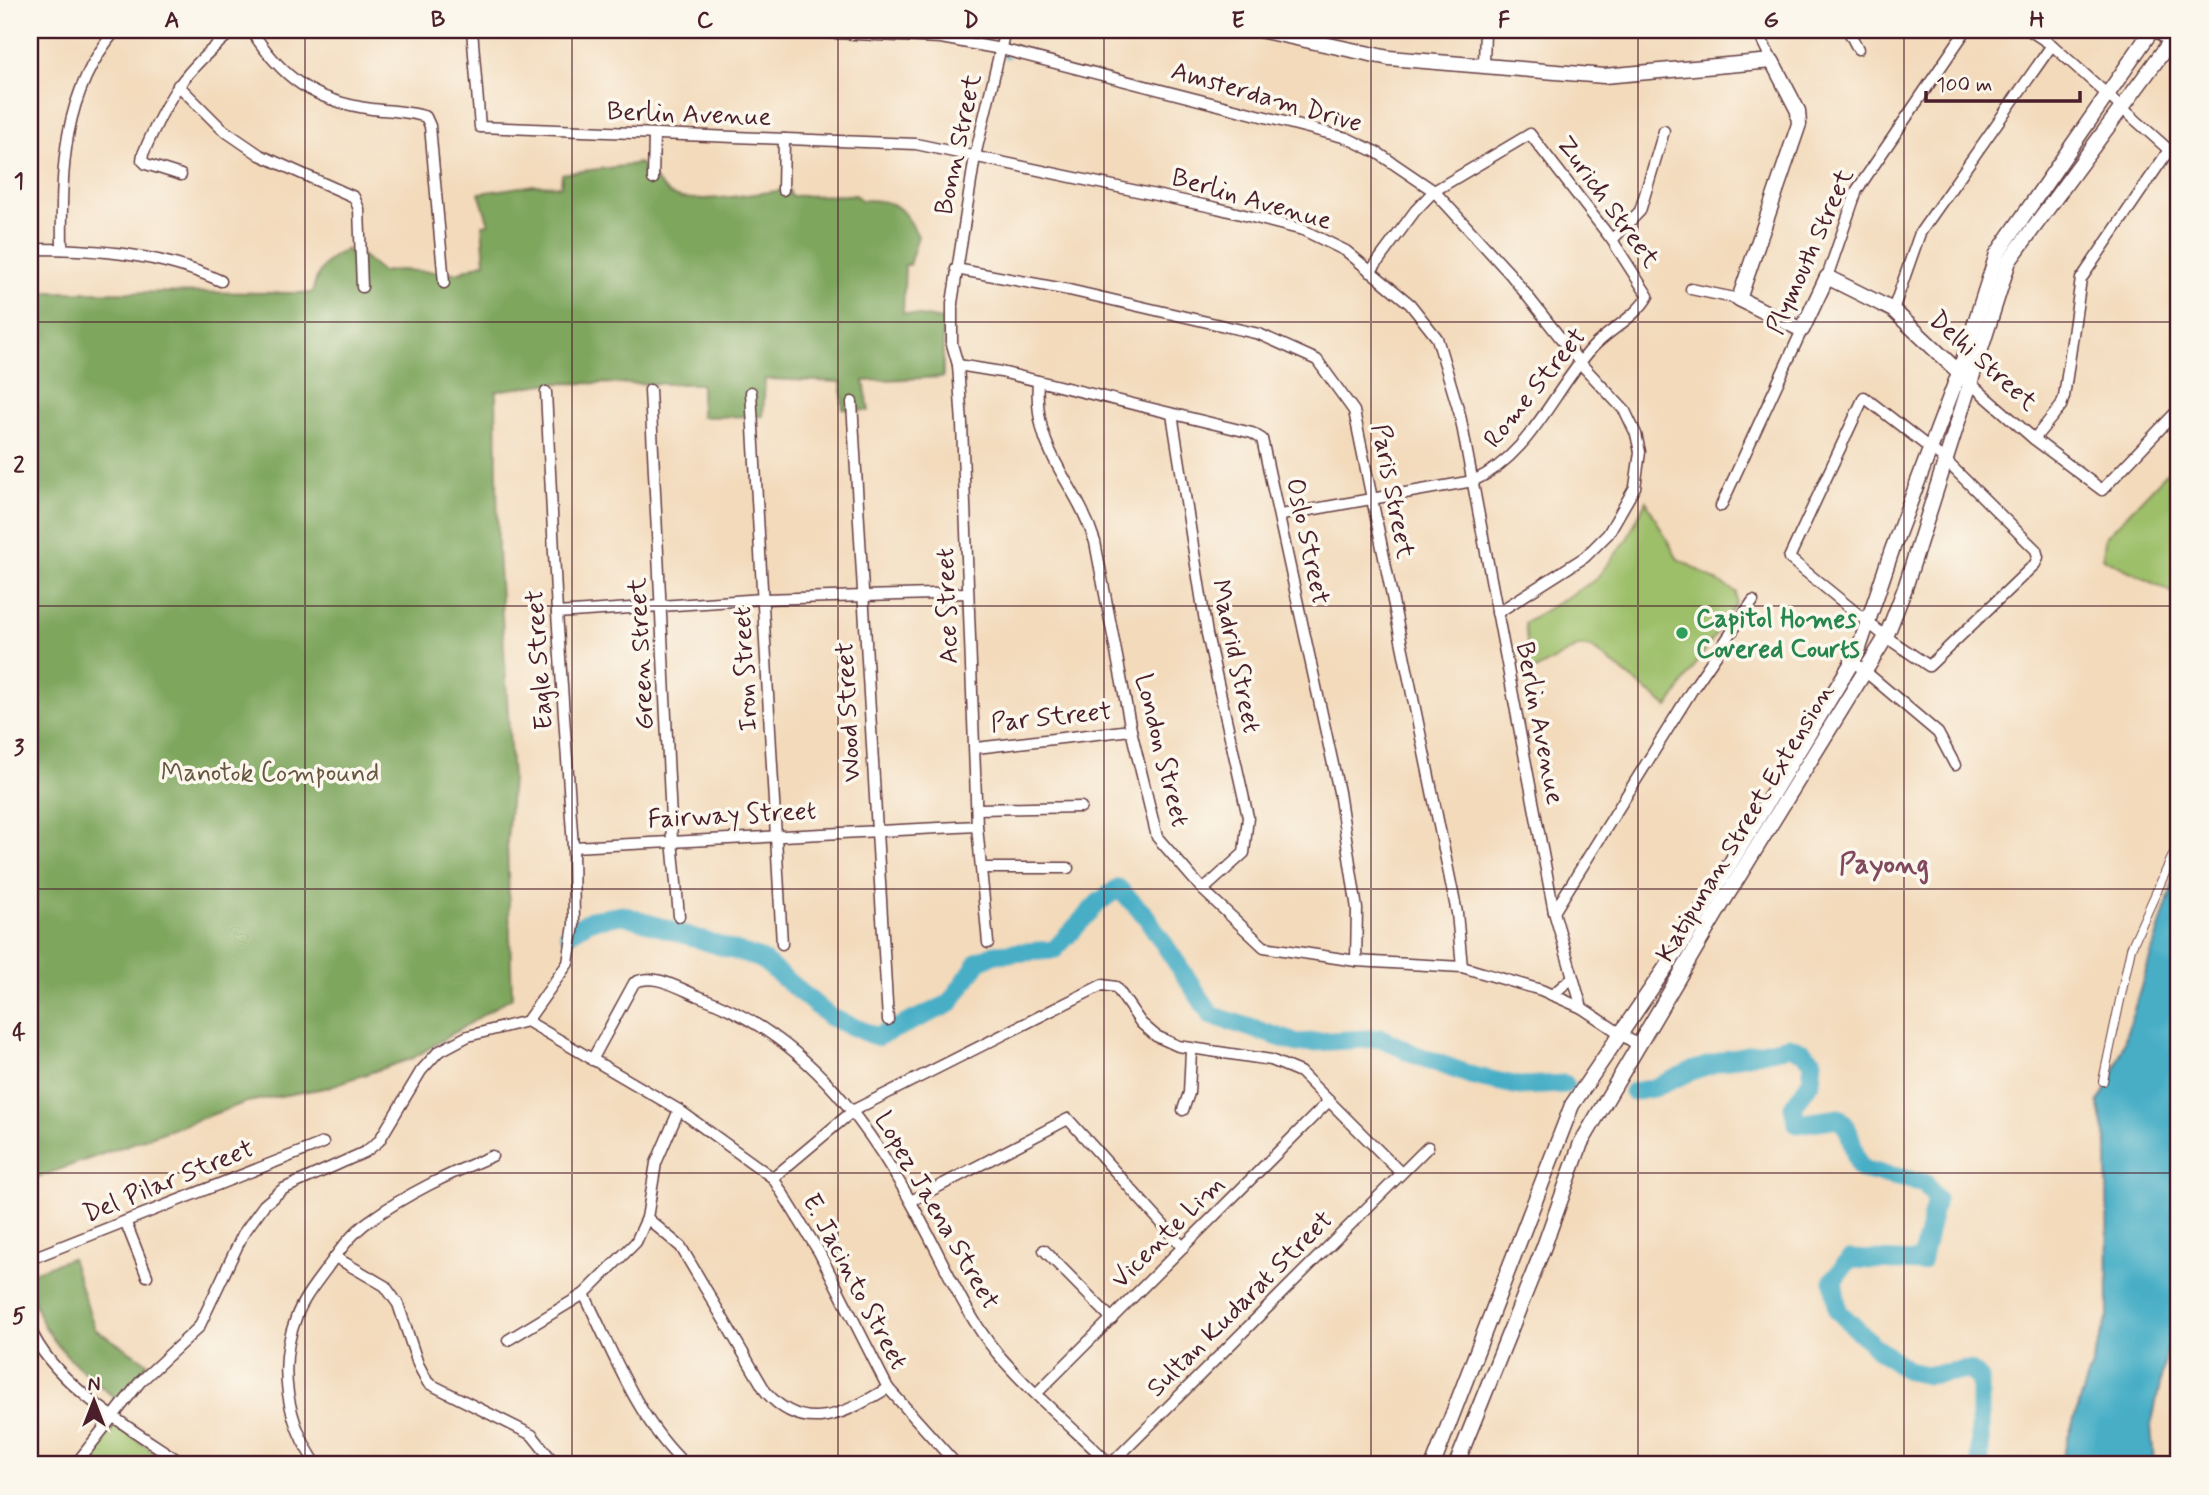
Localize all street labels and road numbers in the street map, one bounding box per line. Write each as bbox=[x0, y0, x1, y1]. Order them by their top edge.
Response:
street label: Amsterdam Drive bbox=[1167, 54, 1366, 141]
street label: Bonn Street bbox=[927, 71, 990, 218]
street label: Berlin Avenue bbox=[606, 95, 772, 135]
street label: Zurich Street bbox=[1548, 129, 1667, 275]
street label: Berlin Avenue bbox=[1168, 161, 1335, 239]
street label: Plymouth Street bbox=[1759, 164, 1863, 340]
street label: Delhi Street bbox=[1921, 304, 2044, 419]
street label: Rome Street bbox=[1477, 321, 1595, 456]
street label: Paris Street bbox=[1362, 421, 1422, 562]
street label: Oslo Street bbox=[1277, 475, 1337, 608]
street label: Ace Street bbox=[929, 547, 967, 665]
street label: Madrid Street bbox=[1202, 576, 1268, 736]
street label: Green Street bbox=[621, 577, 663, 731]
street label: Eagle Street bbox=[518, 589, 562, 731]
street label: Iron Street bbox=[726, 606, 766, 732]
street label: Berlin Avenue bbox=[1507, 639, 1571, 808]
street label: Wood Street bbox=[828, 641, 870, 783]
street label: London Street bbox=[1126, 670, 1196, 831]
street label: Katipunan Street Extension bbox=[1649, 677, 1843, 969]
street label: Par Street bbox=[989, 695, 1113, 741]
street label: Fairway Street bbox=[647, 795, 817, 837]
street label: Lopez Jaena Street bbox=[866, 1106, 1007, 1316]
street label: Del Pilar Street bbox=[78, 1132, 259, 1232]
street label: Vicente Lim bbox=[1104, 1168, 1233, 1297]
street label: E. Jacinto Street bbox=[794, 1188, 915, 1376]
street label: Sultan Kudarat Street bbox=[1140, 1204, 1341, 1405]

